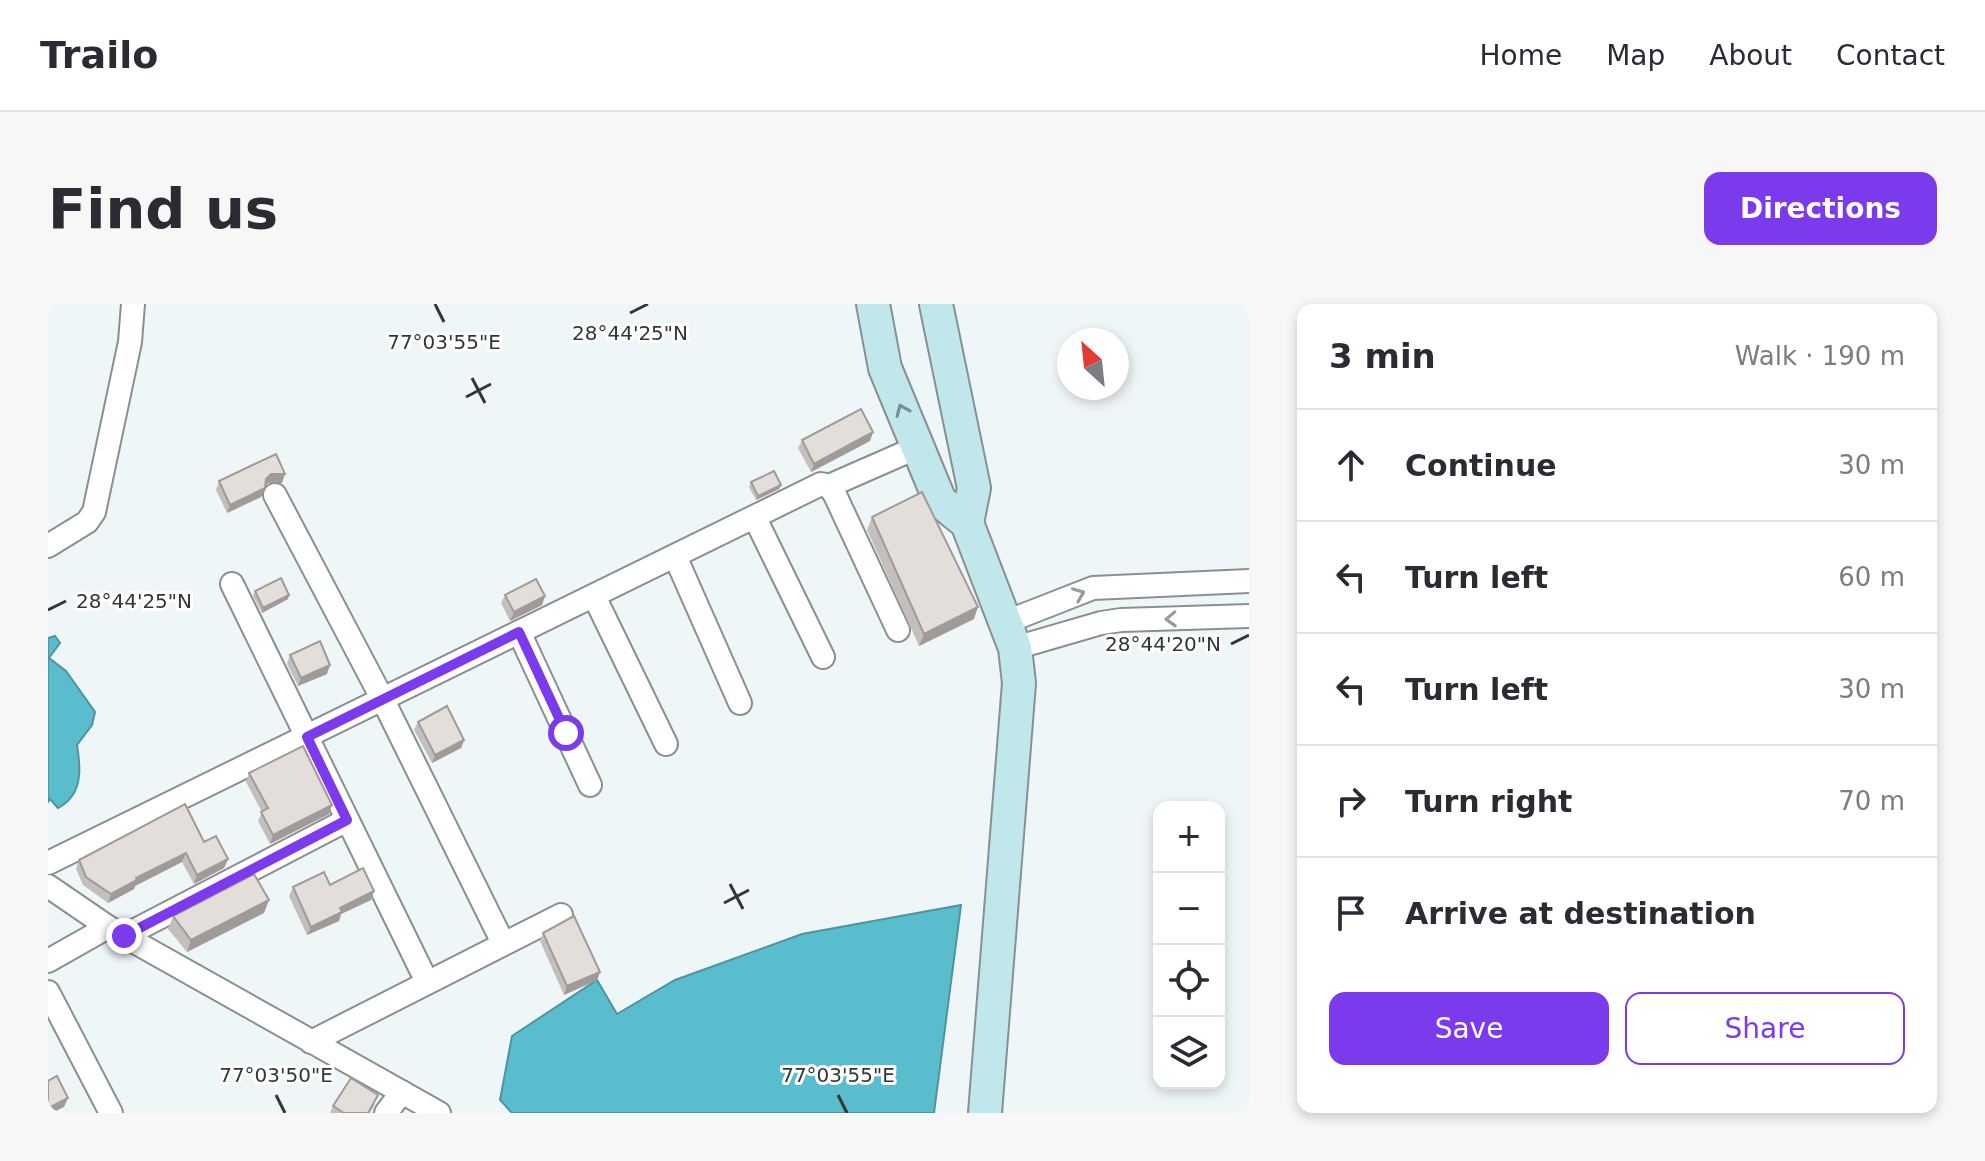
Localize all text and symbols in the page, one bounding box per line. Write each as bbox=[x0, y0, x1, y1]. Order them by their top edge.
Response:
text: Trailo bbox=[40, 33, 158, 77]
text: Home bbox=[1479, 39, 1562, 72]
text: Map bbox=[1606, 39, 1665, 72]
text: About bbox=[1709, 39, 1792, 72]
text: Contact bbox=[1836, 39, 1945, 72]
button: Directions bbox=[1704, 172, 1937, 245]
text: Find us bbox=[48, 176, 278, 241]
text: 28°44'25"N bbox=[572, 321, 688, 345]
north arrow bbox=[1057, 328, 1129, 400]
text: 77°03'55"E bbox=[387, 330, 501, 354]
text: 3 min bbox=[1329, 336, 1436, 376]
text: Walk · 190 m bbox=[1735, 341, 1905, 371]
one-way arrow bbox=[896, 404, 912, 418]
icon: ahead bbox=[1329, 443, 1373, 487]
text: Continue bbox=[1405, 448, 1557, 483]
text: 30 m bbox=[1838, 450, 1905, 480]
icon: left bbox=[1329, 555, 1373, 599]
text: Turn left bbox=[1405, 560, 1548, 595]
text: 60 m bbox=[1838, 562, 1905, 592]
one-way arrow bbox=[1071, 587, 1085, 604]
text: 28°44'25"N bbox=[76, 589, 192, 613]
one-way arrow bbox=[1164, 610, 1177, 627]
text: 28°44'20"N bbox=[1105, 632, 1221, 656]
icon: left bbox=[1329, 667, 1373, 711]
text: Turn left bbox=[1405, 672, 1548, 707]
text: 30 m bbox=[1838, 674, 1905, 704]
route start bbox=[548, 715, 584, 751]
icon: right bbox=[1329, 779, 1373, 823]
text: Turn right bbox=[1405, 784, 1572, 819]
text: 70 m bbox=[1838, 786, 1905, 816]
map controls bbox=[1153, 801, 1225, 1089]
button: + bbox=[1153, 801, 1225, 873]
button: − bbox=[1153, 873, 1225, 945]
icon: arrive bbox=[1329, 891, 1373, 935]
text: Arrive at destination bbox=[1405, 896, 1756, 931]
route end bbox=[106, 918, 142, 954]
button: locate bbox=[1153, 945, 1225, 1017]
button: Save bbox=[1329, 992, 1609, 1065]
button: Share bbox=[1625, 992, 1905, 1065]
button: layers bbox=[1153, 1017, 1225, 1089]
text: 77°03'50"E bbox=[219, 1063, 333, 1087]
text: 77°03'55"E bbox=[781, 1063, 895, 1087]

